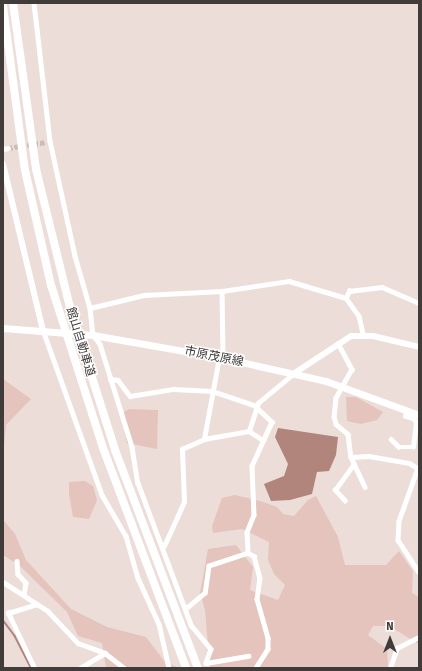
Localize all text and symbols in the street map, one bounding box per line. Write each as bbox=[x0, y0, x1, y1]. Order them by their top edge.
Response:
street label: 館山自動車道 bbox=[63, 305, 97, 379]
street label: 市原茂原線 bbox=[183, 344, 245, 370]
north arrow bbox=[370, 619, 410, 659]
text: N bbox=[386, 620, 394, 633]

